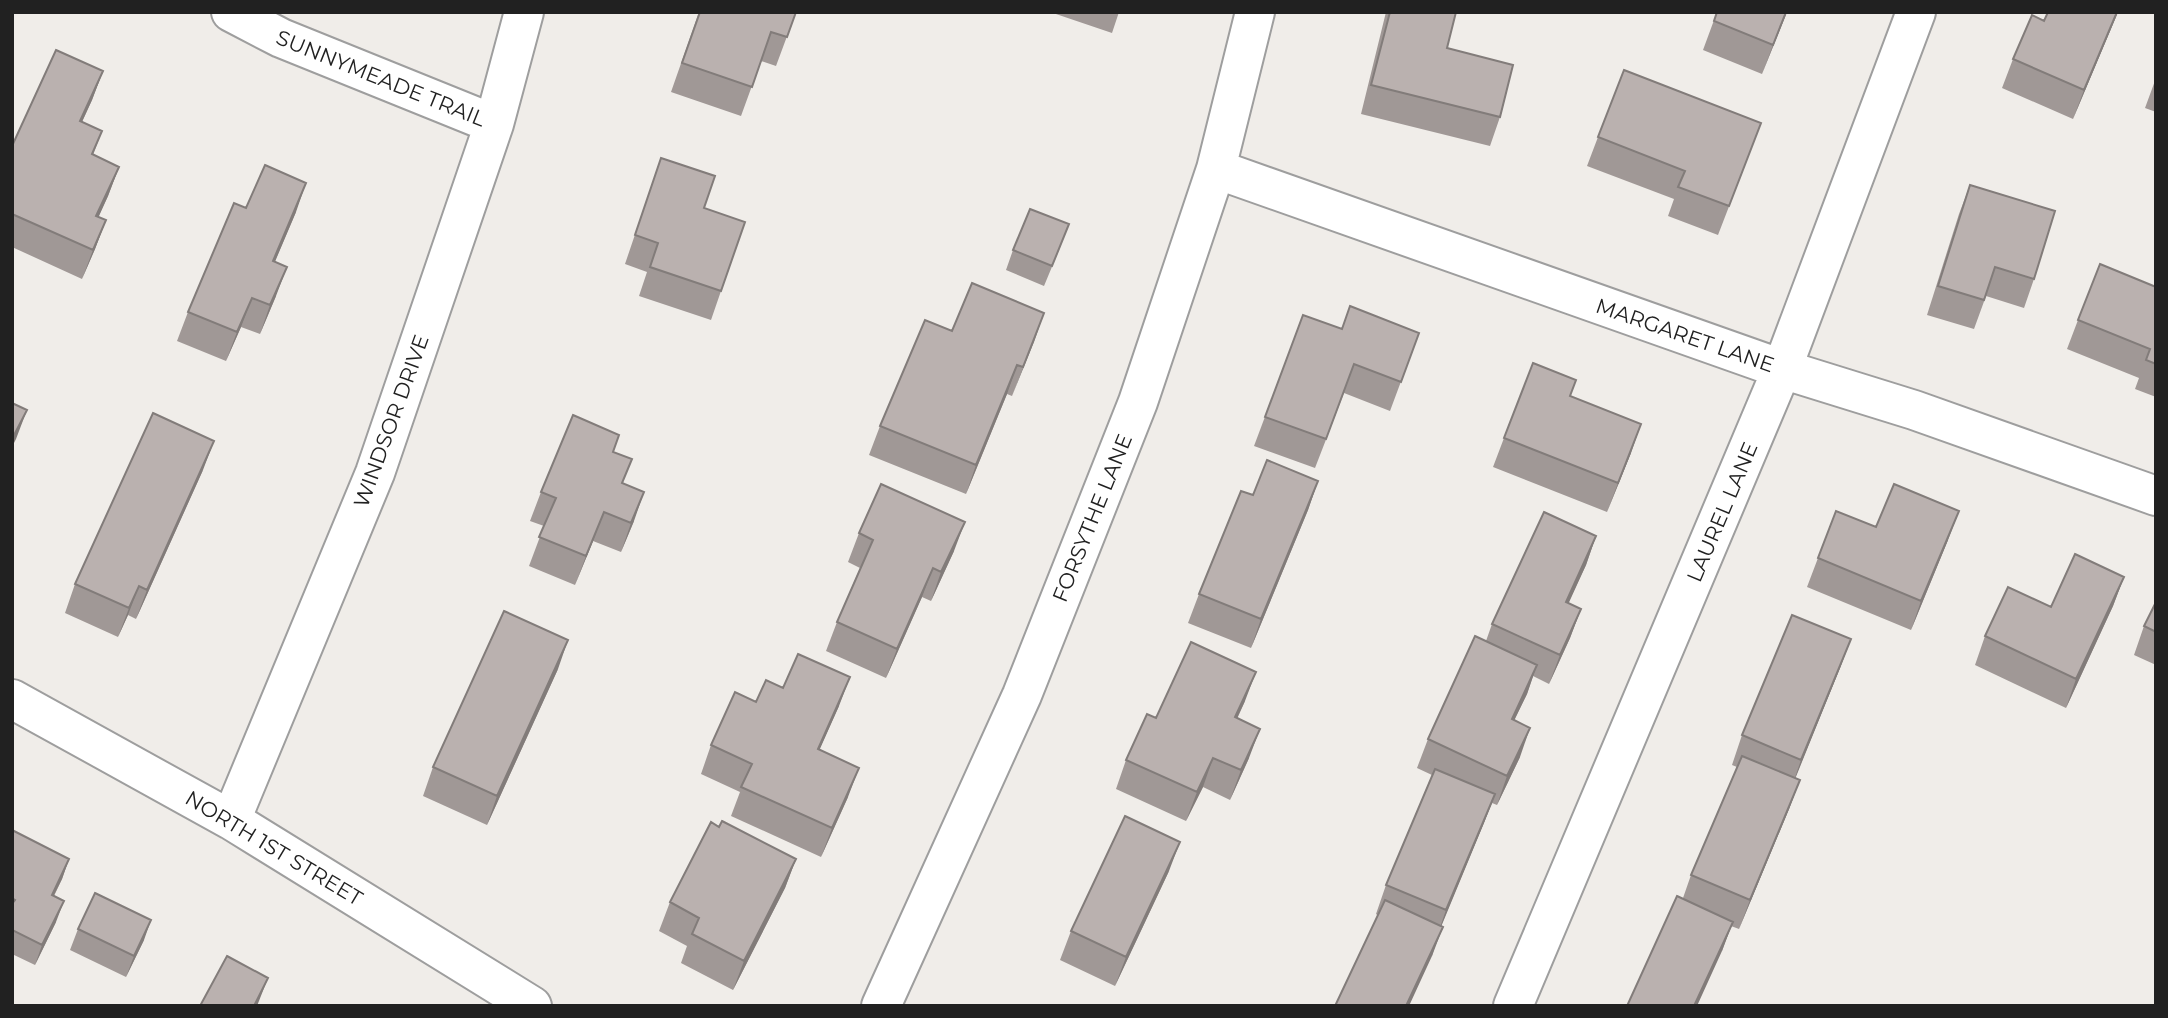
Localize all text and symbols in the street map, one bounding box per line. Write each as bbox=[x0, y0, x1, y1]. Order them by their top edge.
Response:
street label: SUNNYMEADE TRAIL bbox=[273, 25, 490, 132]
street label: MARGARET LANE bbox=[1593, 293, 1777, 377]
street label: WINDSOR DRIVE bbox=[348, 331, 434, 511]
street label: FORSYTHE LANE bbox=[1047, 430, 1137, 606]
street label: LAUREL LANE bbox=[1681, 438, 1763, 586]
street label: NORTH 1ST STREET bbox=[181, 785, 367, 911]

